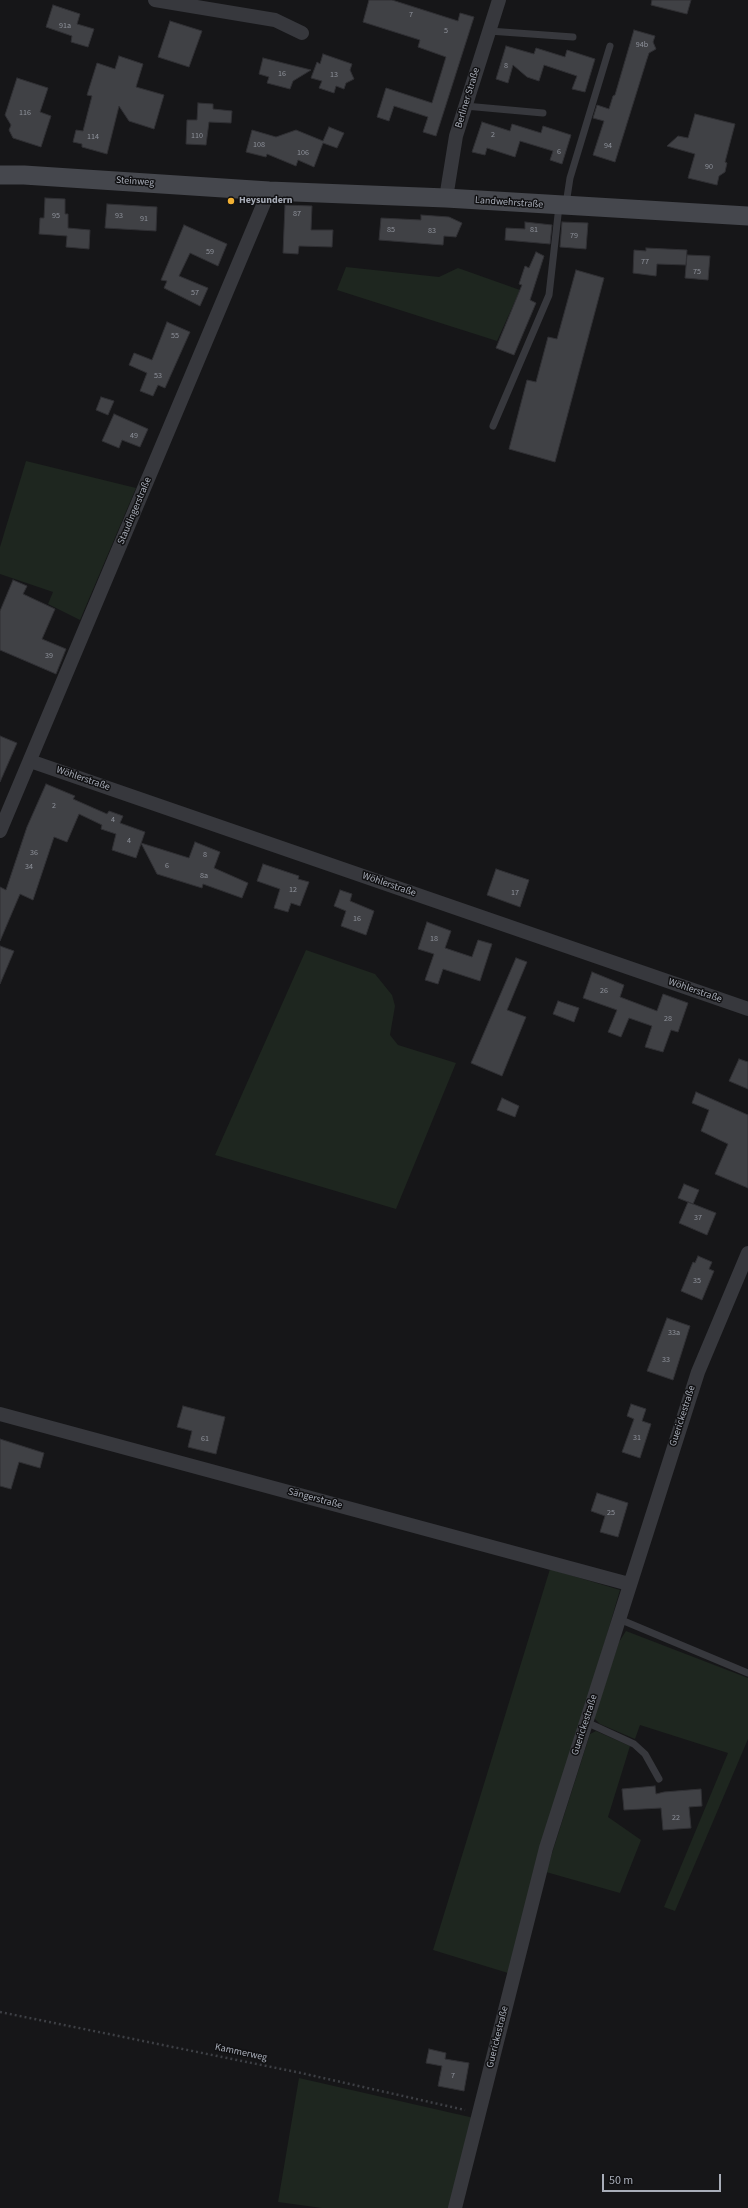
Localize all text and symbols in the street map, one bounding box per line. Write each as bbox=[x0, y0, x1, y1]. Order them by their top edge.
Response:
house number: 7 bbox=[409, 10, 413, 20]
house number: 91a bbox=[59, 21, 71, 31]
house number: 5 bbox=[444, 26, 448, 36]
house number: 94b bbox=[636, 40, 648, 50]
house number: 8 bbox=[504, 61, 508, 71]
street label: Berliner Straße bbox=[453, 66, 483, 130]
house number: 16 bbox=[278, 69, 286, 79]
house number: 13 bbox=[330, 70, 338, 80]
house number: 116 bbox=[19, 108, 31, 118]
house number: 2 bbox=[491, 130, 495, 140]
house number: 110 bbox=[191, 131, 203, 141]
house number: 114 bbox=[87, 132, 99, 142]
house number: 108 bbox=[253, 140, 265, 150]
house number: 94 bbox=[604, 141, 612, 151]
house number: 6 bbox=[557, 147, 561, 157]
house number: 106 bbox=[297, 148, 309, 158]
house number: 90 bbox=[705, 162, 713, 172]
street label: Steinweg bbox=[115, 175, 155, 189]
place label: Heysundern bbox=[239, 195, 293, 207]
street label: Landwehrstraße bbox=[475, 195, 543, 211]
marker: Heysundern bbox=[226, 196, 236, 206]
house number: 87 bbox=[293, 209, 301, 219]
house number: 95 bbox=[52, 211, 60, 221]
house number: 93 bbox=[115, 211, 123, 221]
house number: 91 bbox=[140, 214, 148, 224]
house number: 85 bbox=[387, 225, 395, 235]
house number: 81 bbox=[530, 225, 538, 235]
house number: 83 bbox=[428, 226, 436, 236]
house number: 79 bbox=[570, 231, 578, 241]
house number: 59 bbox=[206, 247, 214, 257]
house number: 77 bbox=[641, 257, 649, 267]
house number: 75 bbox=[693, 267, 701, 277]
house number: 57 bbox=[191, 288, 199, 298]
house number: 55 bbox=[171, 331, 179, 341]
house number: 53 bbox=[154, 371, 162, 381]
house number: 49 bbox=[130, 431, 138, 441]
street label: Staudingerstraße bbox=[115, 476, 155, 546]
house number: 39 bbox=[45, 651, 53, 661]
street label: Wöhlerstraße bbox=[55, 764, 111, 794]
house number: 2 bbox=[52, 801, 56, 811]
house number: 4 bbox=[111, 815, 115, 825]
house number: 4 bbox=[127, 836, 131, 846]
house number: 36 bbox=[30, 848, 38, 858]
house number: 8 bbox=[203, 850, 207, 860]
house number: 6 bbox=[165, 861, 169, 871]
house number: 34 bbox=[25, 862, 33, 872]
street label: Wöhlerstraße bbox=[361, 870, 417, 900]
house number: 8a bbox=[200, 871, 208, 881]
house number: 12 bbox=[289, 885, 297, 895]
house number: 17 bbox=[511, 888, 519, 898]
house number: 16 bbox=[353, 914, 361, 924]
house number: 18 bbox=[430, 934, 438, 944]
street label: Wöhlerstraße bbox=[667, 976, 723, 1006]
house number: 26 bbox=[600, 986, 608, 996]
house number: 28 bbox=[664, 1014, 672, 1024]
house number: 37 bbox=[694, 1213, 702, 1223]
house number: 35 bbox=[693, 1276, 701, 1286]
house number: 33a bbox=[668, 1328, 680, 1338]
house number: 33 bbox=[662, 1355, 670, 1365]
street label: Guerickestraße bbox=[668, 1384, 698, 1448]
house number: 31 bbox=[633, 1433, 641, 1443]
house number: 61 bbox=[201, 1434, 209, 1444]
street label: Sängerstraße bbox=[287, 1486, 343, 1512]
house number: 25 bbox=[607, 1508, 615, 1518]
street label: Guerickestraße bbox=[570, 1693, 600, 1757]
house number: 22 bbox=[672, 1813, 680, 1823]
street label: Guerickestraße bbox=[485, 2005, 511, 2069]
street label: Kammerweg bbox=[214, 2042, 268, 2064]
house number: 7 bbox=[451, 2071, 455, 2081]
scale bar bbox=[604, 2166, 723, 2192]
text: 50 m bbox=[609, 2172, 633, 2189]

